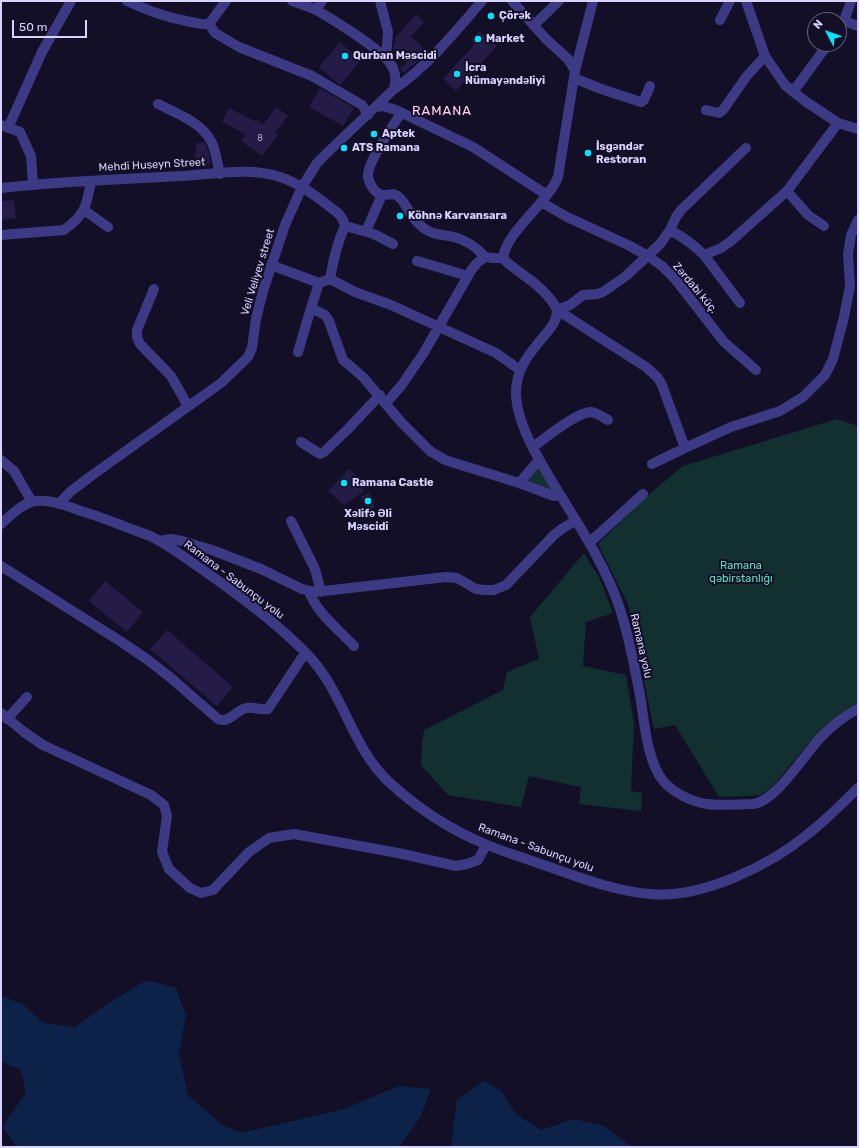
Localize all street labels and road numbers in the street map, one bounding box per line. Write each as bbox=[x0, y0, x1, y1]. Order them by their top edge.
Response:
street label: Mehdi Huseyn Street bbox=[98, 156, 206, 174]
street label: Veli Veliyev street bbox=[239, 227, 277, 317]
street label: Zərdabi küç. bbox=[670, 260, 720, 316]
street label: Ramana - Sabunçu yolu bbox=[181, 538, 287, 622]
street label: Ramana yolu bbox=[627, 612, 655, 680]
street label: Ramana - Sabunçu yolu bbox=[476, 821, 596, 875]

